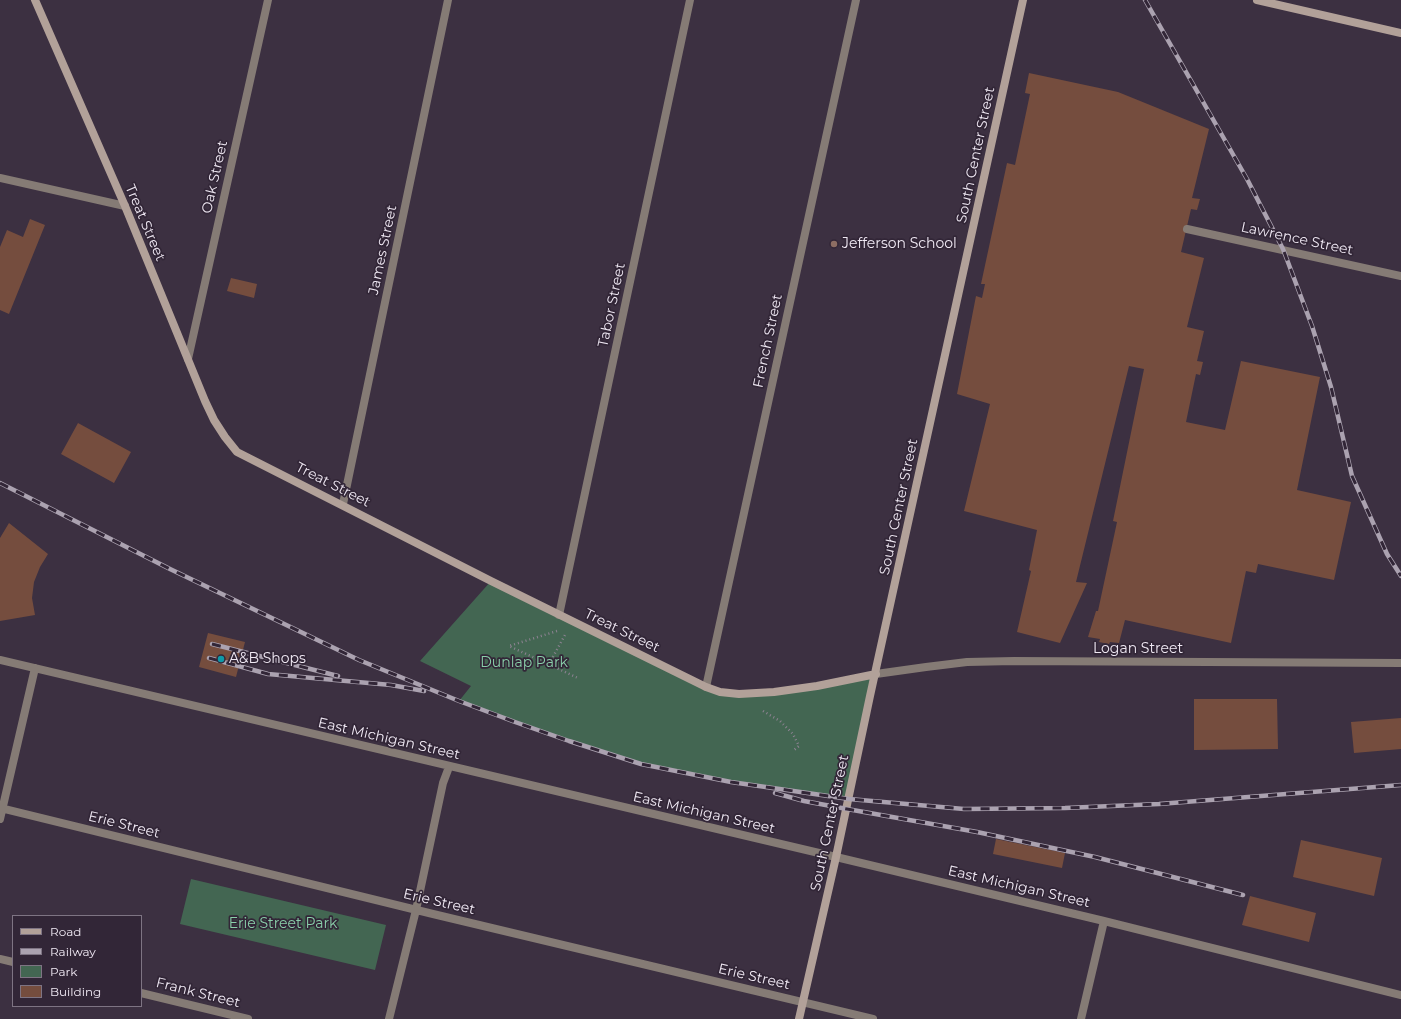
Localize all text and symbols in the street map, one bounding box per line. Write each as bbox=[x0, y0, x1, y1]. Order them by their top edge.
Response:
street label: South Center Street bbox=[953, 85, 999, 225]
street label: Oak Street bbox=[198, 139, 232, 215]
street label: Treat Street bbox=[121, 182, 169, 264]
street label: James Street bbox=[365, 204, 401, 296]
street label: Lawrence Street bbox=[1239, 219, 1355, 259]
place label: Jefferson School bbox=[842, 236, 957, 252]
marker: Jefferson School bbox=[829, 239, 839, 249]
street label: Tabor Street bbox=[595, 261, 629, 349]
street label: French Street bbox=[750, 293, 786, 389]
street label: South Center Street bbox=[876, 437, 922, 577]
street label: Treat Street bbox=[293, 459, 373, 511]
street label: Treat Street bbox=[582, 606, 662, 656]
street label: Logan Street bbox=[1093, 641, 1183, 657]
place label: A&B Shops bbox=[229, 651, 306, 667]
marker: A&B Shops bbox=[216, 654, 226, 664]
park label: Dunlap Park bbox=[480, 655, 568, 671]
street label: East Michigan Street bbox=[316, 714, 462, 764]
street label: South Center Street bbox=[807, 753, 853, 893]
street label: East Michigan Street bbox=[631, 788, 777, 838]
street label: Erie Street bbox=[87, 808, 161, 842]
street label: East Michigan Street bbox=[946, 862, 1092, 912]
street label: Erie Street bbox=[402, 886, 476, 918]
legend bbox=[12, 915, 142, 1007]
park label: Erie Street Park bbox=[229, 916, 337, 932]
text: Road bbox=[50, 924, 81, 939]
text: Railway bbox=[50, 944, 96, 959]
street label: Erie Street bbox=[717, 961, 791, 993]
text: Park bbox=[50, 964, 77, 979]
street label: Frank Street bbox=[154, 974, 242, 1012]
text: Building bbox=[50, 984, 101, 999]

